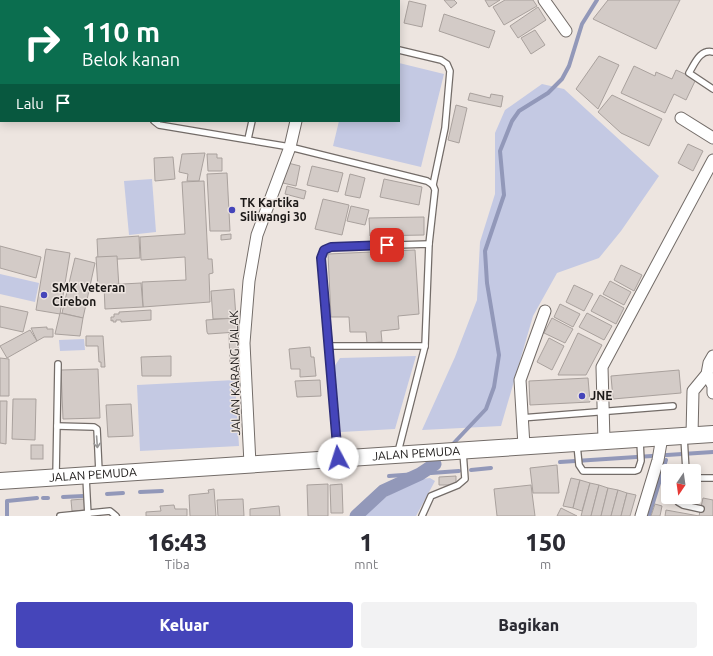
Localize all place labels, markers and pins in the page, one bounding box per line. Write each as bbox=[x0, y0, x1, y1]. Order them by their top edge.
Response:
place label: TK Kartika Siliwangi 30 bbox=[240, 196, 307, 223]
marker: TK Kartika Siliwangi 30 bbox=[227, 205, 237, 215]
pin bbox=[370, 228, 404, 262]
place label: SMK Veteran Cirebon bbox=[52, 281, 125, 308]
marker: SMK Veteran Cirebon bbox=[39, 290, 49, 300]
place label: JNE bbox=[590, 389, 612, 402]
marker: JNE bbox=[577, 391, 587, 401]

